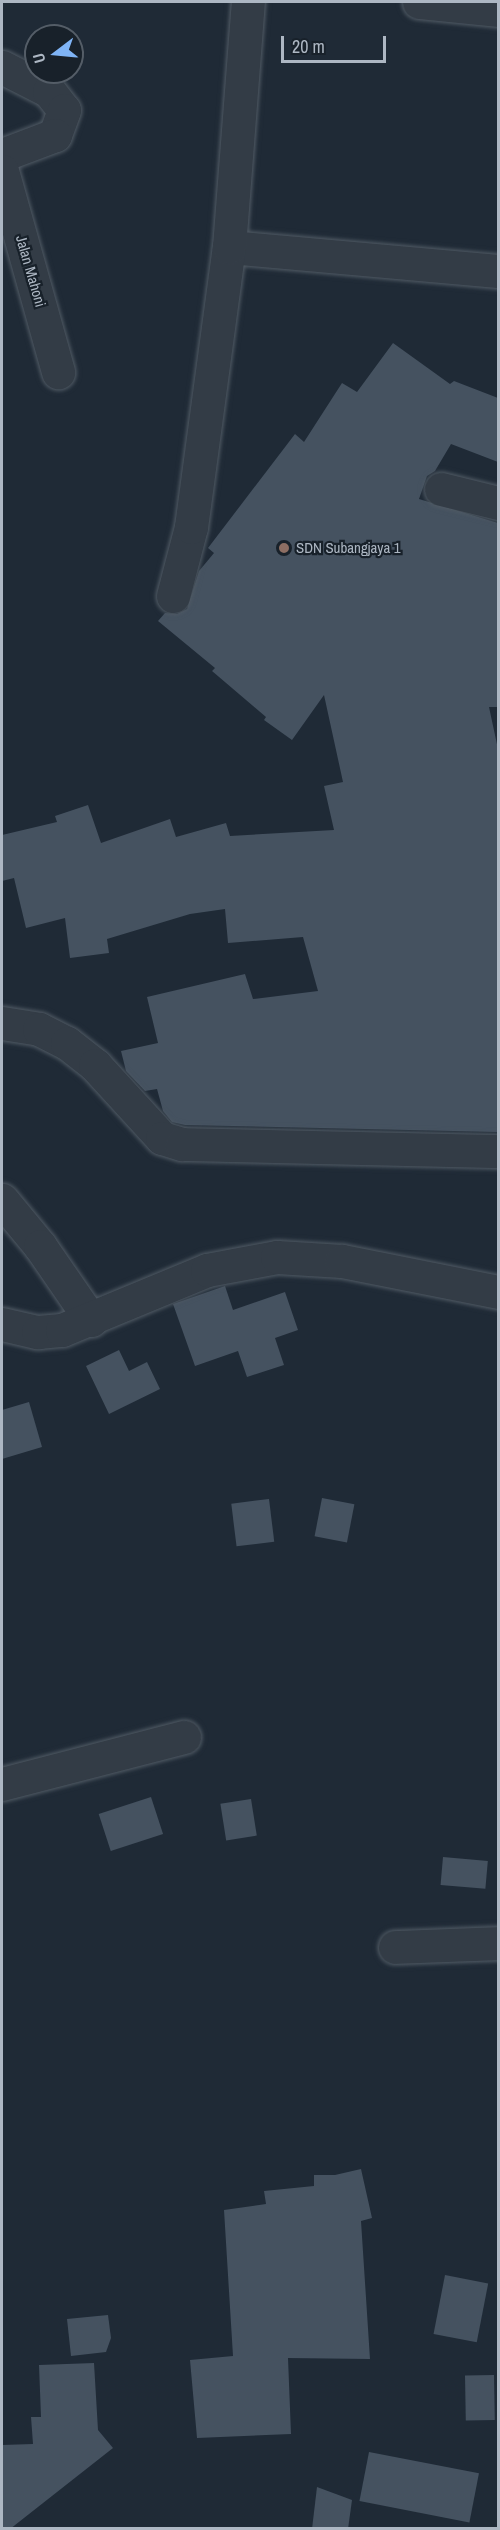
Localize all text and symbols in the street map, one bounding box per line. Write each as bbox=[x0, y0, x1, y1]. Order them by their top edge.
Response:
north arrow bbox=[24, 24, 84, 84]
scale bar bbox=[284, 24, 389, 62]
text: 20 m bbox=[292, 34, 325, 59]
text: U bbox=[27, 51, 51, 66]
street label: Jalan Mahoni bbox=[12, 233, 50, 309]
place label: SDN Subangjaya 1 bbox=[296, 539, 401, 557]
marker: SDN Subangjaya 1 bbox=[277, 541, 291, 555]

